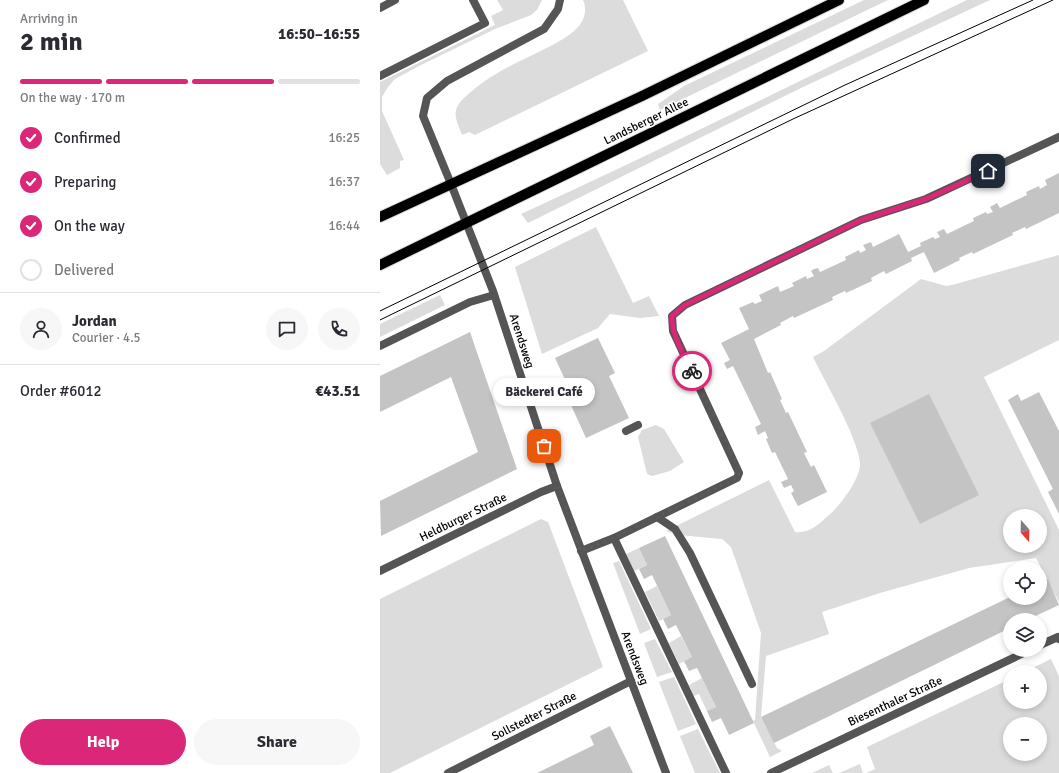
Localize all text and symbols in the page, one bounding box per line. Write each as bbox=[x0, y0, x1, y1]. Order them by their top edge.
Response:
text: Arriving in bbox=[20, 11, 78, 27]
text: 16:50–16:55 bbox=[278, 25, 360, 43]
text: 2 min bbox=[20, 26, 83, 58]
text: On the way · 170 m bbox=[20, 90, 125, 106]
street label: Landsberger Allee bbox=[601, 94, 691, 148]
icon: check bbox=[20, 127, 42, 149]
text: Confirmed bbox=[54, 129, 121, 147]
text: 16:25 bbox=[328, 130, 360, 146]
pin bbox=[971, 154, 1005, 188]
icon: home bbox=[977, 160, 999, 182]
icon: check bbox=[20, 171, 42, 193]
text: Preparing bbox=[54, 173, 117, 191]
text: 16:37 bbox=[328, 174, 360, 190]
icon: check bbox=[20, 215, 42, 237]
text: On the way bbox=[54, 217, 125, 235]
text: 16:44 bbox=[328, 218, 360, 234]
text: Delivered bbox=[54, 261, 114, 279]
button: person bbox=[20, 308, 62, 350]
button: chat bbox=[266, 308, 308, 350]
button: phone bbox=[318, 308, 360, 350]
text: Jordan bbox=[72, 312, 117, 330]
street label: Arendsweg bbox=[506, 312, 537, 370]
text: Courier · 4.5 bbox=[72, 330, 141, 346]
courier bbox=[672, 351, 712, 391]
icon: bike bbox=[681, 360, 703, 382]
callout: Bäckerei Café bbox=[493, 378, 595, 406]
text: Order #6012 bbox=[20, 382, 102, 400]
text: €43.51 bbox=[315, 382, 360, 400]
text: Bäckerei Café bbox=[505, 384, 583, 400]
pin bbox=[527, 429, 561, 463]
icon: bag bbox=[533, 435, 555, 457]
street label: Heldburger Straße bbox=[417, 490, 509, 545]
north arrow bbox=[1003, 509, 1047, 553]
map controls bbox=[1003, 509, 1047, 761]
button: locate bbox=[1003, 561, 1047, 605]
button: layers bbox=[1003, 613, 1047, 657]
street label: Arendsweg bbox=[617, 629, 652, 687]
button: + bbox=[1003, 665, 1047, 709]
street label: Biesenthaler Straße bbox=[846, 673, 945, 730]
street label: Sollstedter Straße bbox=[489, 689, 579, 744]
button: − bbox=[1003, 717, 1047, 761]
button: Help bbox=[20, 719, 186, 765]
button: Share bbox=[194, 719, 360, 765]

